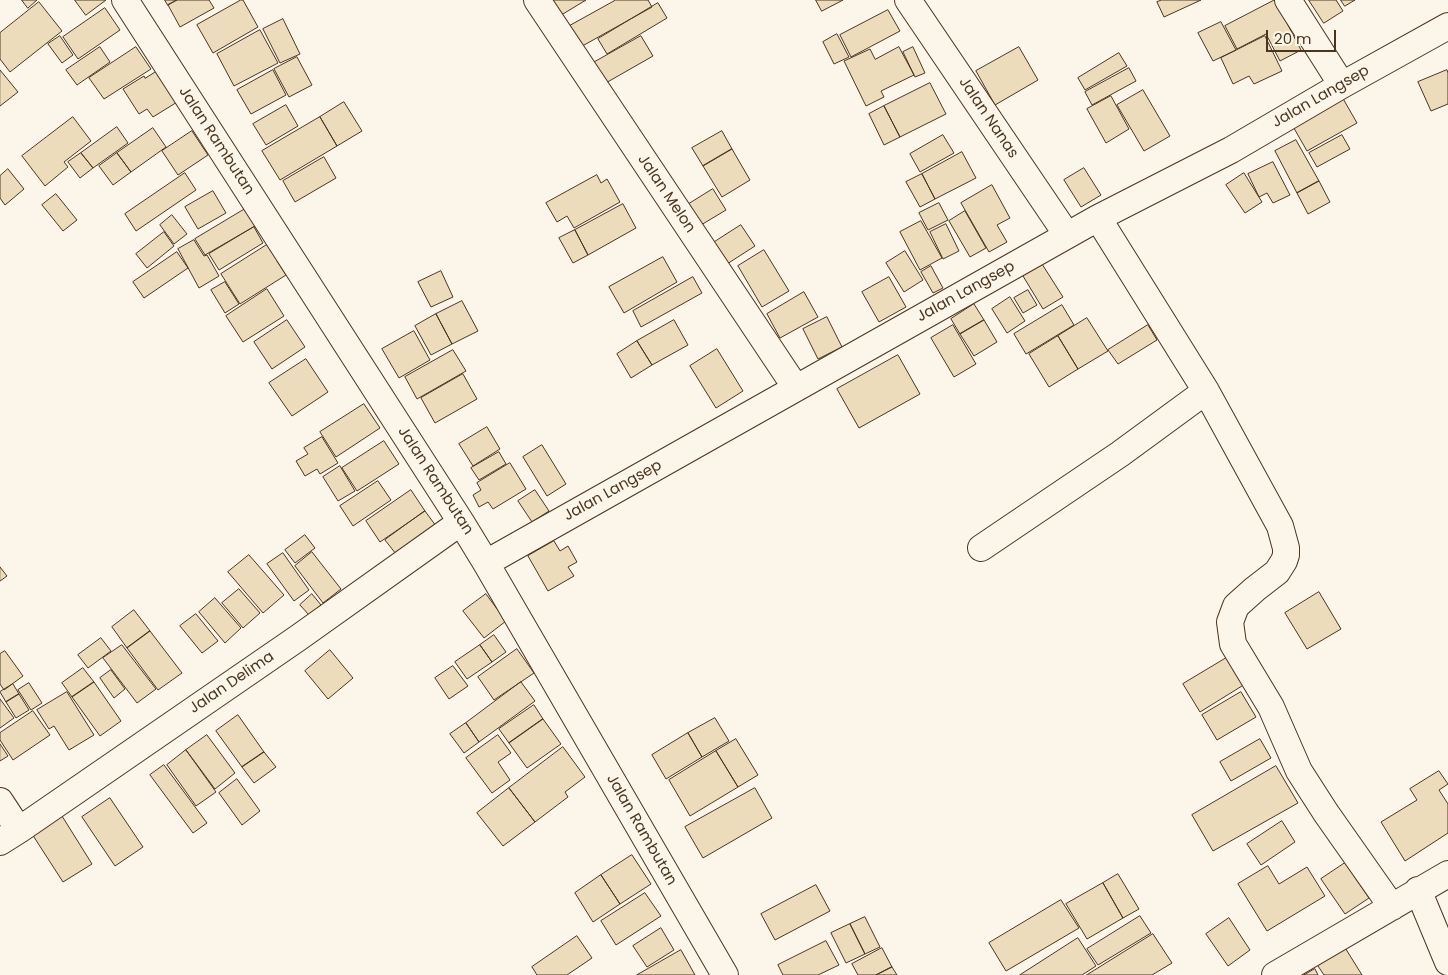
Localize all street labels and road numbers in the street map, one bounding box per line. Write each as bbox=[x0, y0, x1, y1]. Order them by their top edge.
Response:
street label: Jalan Langsep bbox=[1269, 62, 1373, 132]
street label: Jalan Nanas bbox=[954, 74, 1022, 162]
street label: Jalan Rambutan bbox=[174, 84, 258, 198]
street label: Jalan Melon bbox=[633, 151, 699, 237]
street label: Jalan Langsep bbox=[914, 258, 1018, 326]
street label: Jalan Rambutan bbox=[393, 424, 477, 538]
street label: Jalan Langsep bbox=[561, 457, 665, 525]
street label: Jalan Delima bbox=[186, 648, 278, 718]
street label: Jalan Rambutan bbox=[602, 771, 680, 889]

